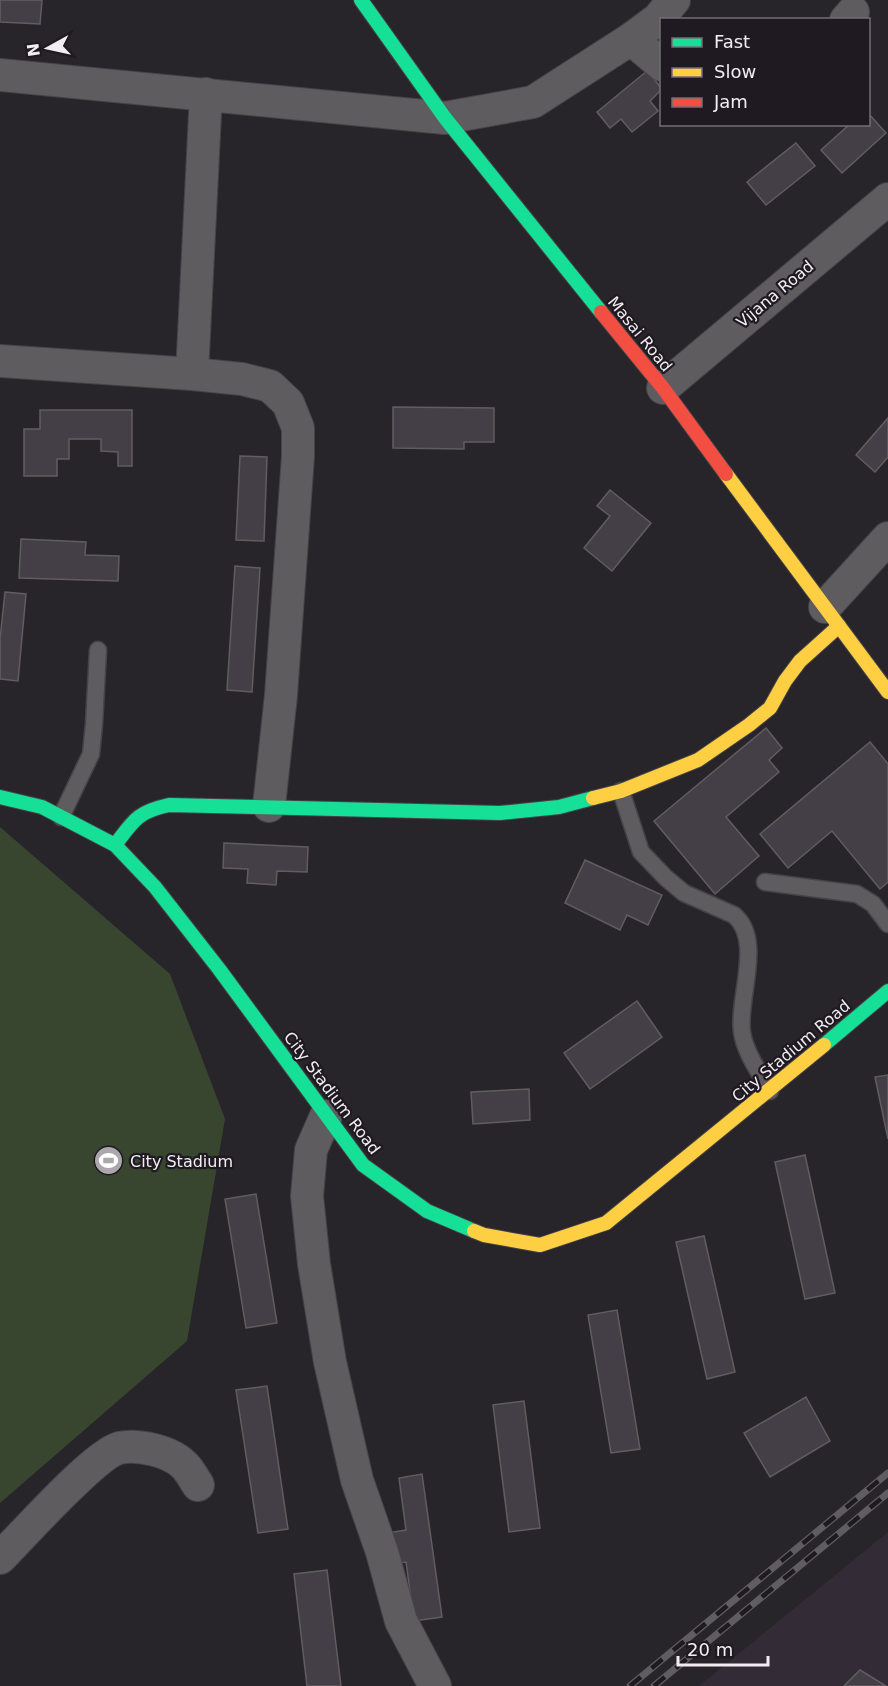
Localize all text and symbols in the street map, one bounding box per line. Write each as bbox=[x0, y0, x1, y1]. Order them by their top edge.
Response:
north arrow bbox=[18, 18, 78, 78]
legend bbox=[660, 18, 870, 126]
text: Fast bbox=[714, 31, 750, 52]
text: N bbox=[23, 42, 44, 58]
text: Slow bbox=[714, 61, 756, 82]
text: Jam bbox=[713, 91, 748, 112]
street label: Vijana Road bbox=[733, 256, 817, 332]
street label: Masai Road bbox=[604, 292, 676, 376]
street label: City Stadium Road bbox=[728, 996, 854, 1106]
street label: City Stadium Road bbox=[280, 1028, 384, 1158]
sports icon: City Stadium bbox=[93, 1145, 125, 1177]
place label: City Stadium bbox=[130, 1152, 233, 1171]
scale bar bbox=[678, 1629, 768, 1667]
text: 20 m bbox=[687, 1639, 733, 1660]

